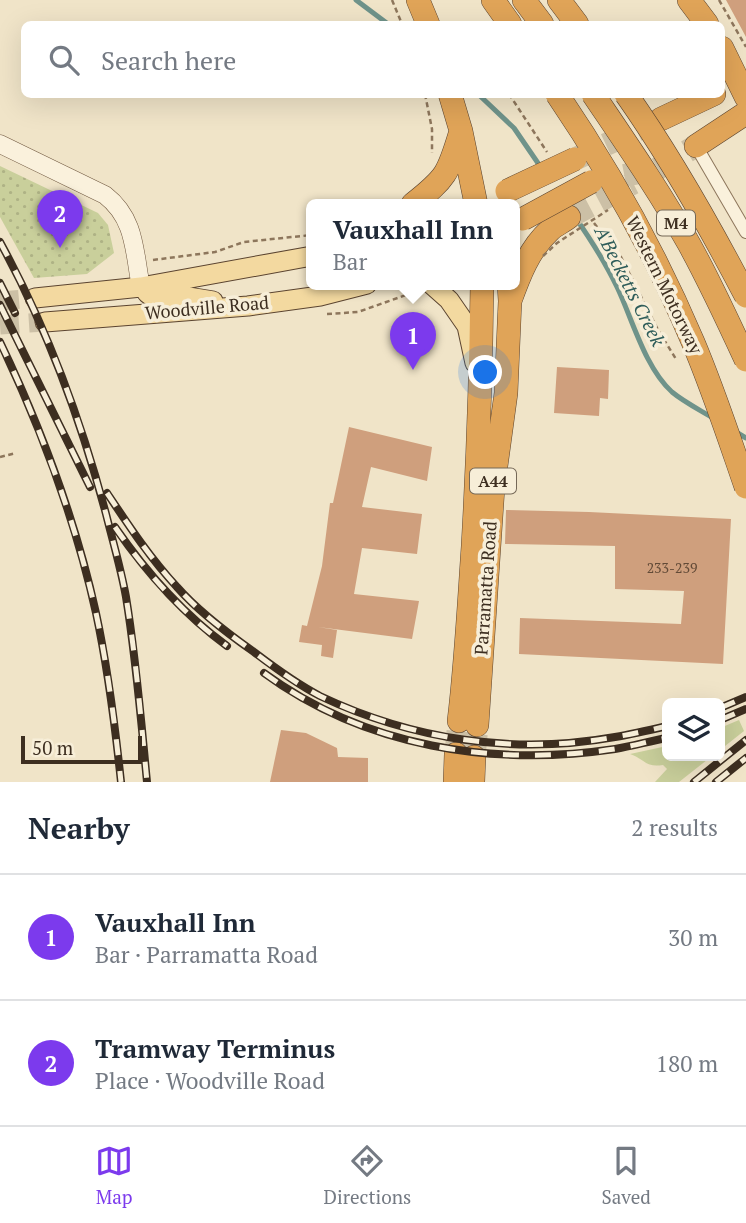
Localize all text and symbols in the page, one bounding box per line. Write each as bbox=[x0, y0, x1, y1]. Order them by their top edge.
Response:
search box bbox=[21, 21, 725, 98]
icon: search bbox=[45, 41, 83, 79]
text: Search here bbox=[101, 43, 236, 77]
pin: 2 bbox=[37, 190, 83, 248]
popup bbox=[306, 199, 520, 290]
road number: M4 bbox=[657, 210, 695, 236]
text: Vauxhall Inn bbox=[333, 212, 493, 246]
street label: Western Motorway bbox=[621, 212, 709, 358]
water label: A'Becketts Creek bbox=[589, 221, 672, 351]
text: Bar bbox=[333, 246, 367, 277]
street label: Woodville Road bbox=[144, 290, 270, 324]
pin: 1 bbox=[390, 312, 436, 370]
your location bbox=[468, 355, 502, 389]
road number: A44 bbox=[470, 468, 516, 494]
street label: Parramatta Road bbox=[468, 520, 502, 656]
house number: 233-239 bbox=[647, 558, 697, 577]
map controls bbox=[662, 698, 725, 761]
button: layers bbox=[662, 698, 725, 761]
scale bar bbox=[21, 733, 142, 765]
text: 50 m bbox=[32, 735, 73, 760]
text: Nearby bbox=[28, 808, 130, 848]
text: 2 results bbox=[631, 812, 718, 843]
text: Vauxhall Inn bbox=[95, 905, 256, 939]
text: 1 bbox=[45, 922, 58, 953]
text: 30 m bbox=[668, 922, 718, 953]
text: Bar · Parramatta Road bbox=[95, 939, 318, 970]
text: Tramway Terminus bbox=[95, 1031, 335, 1065]
text: 2 bbox=[45, 1048, 58, 1079]
text: 180 m bbox=[656, 1048, 718, 1079]
text: Place · Woodville Road bbox=[95, 1065, 325, 1096]
tab: Map bbox=[95, 1142, 133, 1209]
tab: Directions bbox=[324, 1142, 411, 1209]
tab: Saved bbox=[602, 1142, 651, 1209]

